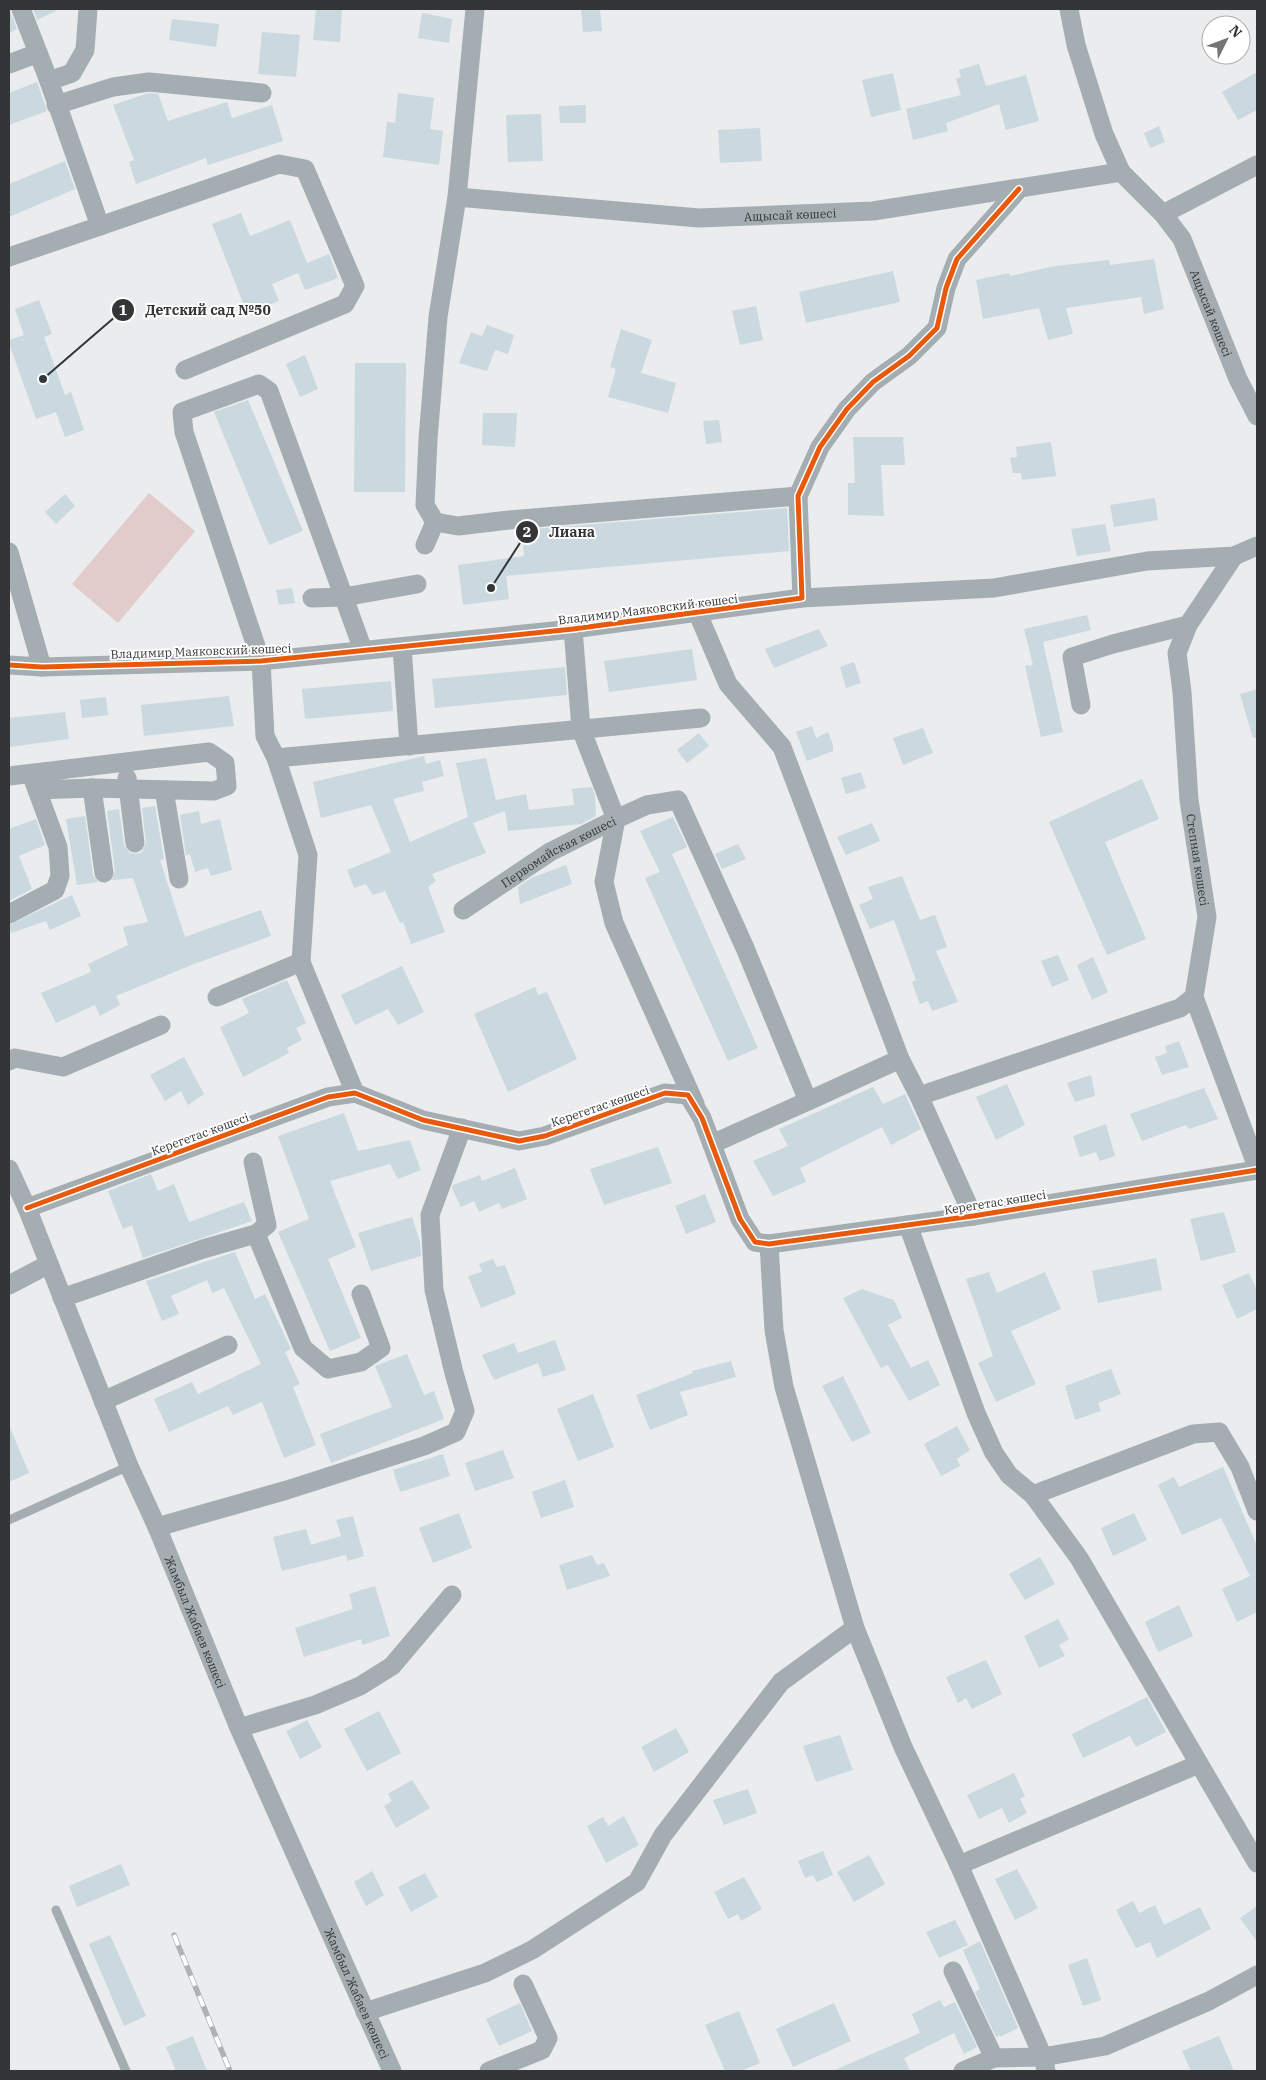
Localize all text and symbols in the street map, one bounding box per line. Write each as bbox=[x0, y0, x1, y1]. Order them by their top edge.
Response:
north arrow bbox=[1201, 15, 1251, 65]
text: N bbox=[1225, 21, 1246, 41]
street label: Ащысай көшесі bbox=[744, 205, 837, 224]
street label: Ащысай көшесі bbox=[1187, 267, 1236, 359]
callout: Детский сад №50 bbox=[110, 295, 281, 324]
text: 1 bbox=[118, 300, 128, 319]
text: Детский сад №50 bbox=[145, 301, 271, 319]
callout: Лиана bbox=[514, 518, 605, 547]
text: 2 bbox=[522, 522, 532, 541]
text: Лиана bbox=[549, 523, 595, 541]
street label: Владимир Маяковский көшесі bbox=[557, 591, 739, 627]
street label: Владимир Маяковский көшесі bbox=[110, 640, 292, 662]
street label: Первомайская көшесі bbox=[498, 813, 618, 890]
street label: Степная көшесі bbox=[1184, 813, 1213, 907]
street label: Керегетас көшесі bbox=[549, 1082, 651, 1130]
street label: Керегетас көшесі bbox=[149, 1109, 251, 1159]
street label: Керегетас көшесі bbox=[943, 1187, 1047, 1217]
street label: Жамбыл Жабаев көшесі bbox=[162, 1554, 229, 1690]
street label: Жамбыл Жабаев көшесі bbox=[322, 1926, 393, 2061]

